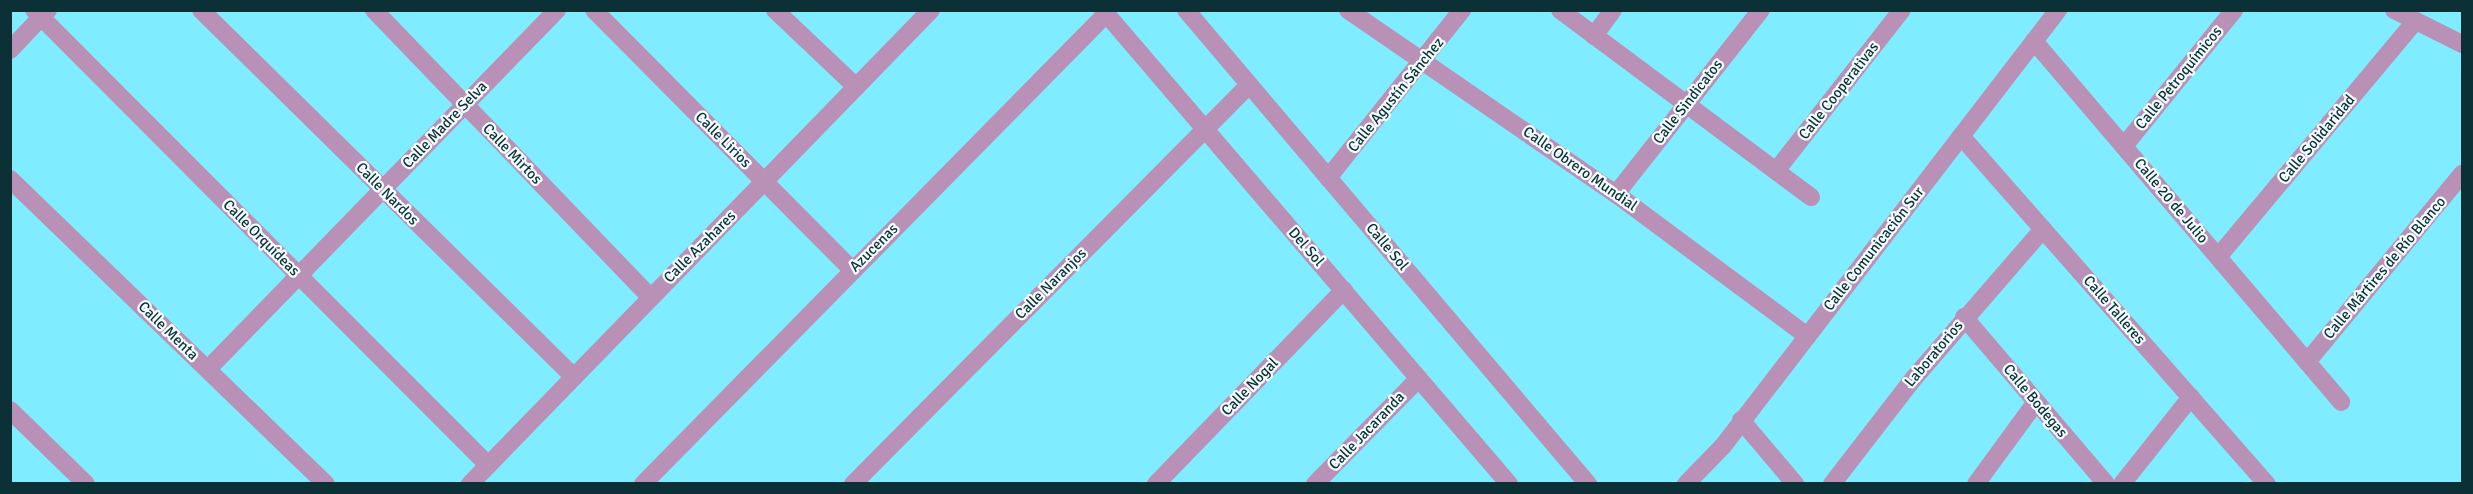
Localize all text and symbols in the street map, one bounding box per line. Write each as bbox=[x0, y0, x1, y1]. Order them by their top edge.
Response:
street label: Calle Petroquímicos bbox=[2132, 23, 2226, 133]
street label: Calle Agustín Sánchez bbox=[1344, 34, 1448, 156]
street label: Calle Cooperativas bbox=[1795, 39, 1883, 143]
street label: Calle Sindicatos bbox=[1649, 56, 1727, 148]
street label: Calle Madre Selva bbox=[399, 78, 491, 172]
street label: Calle Solidaridad bbox=[2275, 91, 2359, 187]
street label: Calle Lirios bbox=[691, 108, 755, 172]
street label: Calle Mirtos bbox=[479, 120, 545, 188]
street label: Calle Obrero Mundial bbox=[1519, 123, 1641, 215]
street label: Calle 20 de Julio bbox=[2130, 155, 2212, 247]
street label: Calle Nardos bbox=[352, 159, 422, 229]
street label: Calle Comunicación Sur bbox=[1820, 183, 1928, 315]
street label: Calle Mártires de Río Blanco bbox=[2320, 193, 2450, 343]
street label: Calle Orquídeas bbox=[219, 196, 303, 280]
street label: Calle Azahares bbox=[660, 207, 740, 287]
street label: Azucenas bbox=[846, 220, 902, 276]
street label: Calle Sol bbox=[1362, 220, 1412, 274]
street label: Del Sol bbox=[1284, 224, 1328, 270]
street label: Calle Naranjos bbox=[1012, 245, 1090, 323]
street label: Calle Talleres bbox=[2079, 272, 2149, 348]
street label: Calle Menta bbox=[134, 298, 202, 364]
street label: Laboratorios bbox=[1901, 317, 1967, 391]
street label: Calle Nogal bbox=[1218, 354, 1282, 420]
street label: Calle Bodegas bbox=[1999, 361, 2071, 441]
street label: Calle Jacaranda bbox=[1325, 388, 1409, 474]

